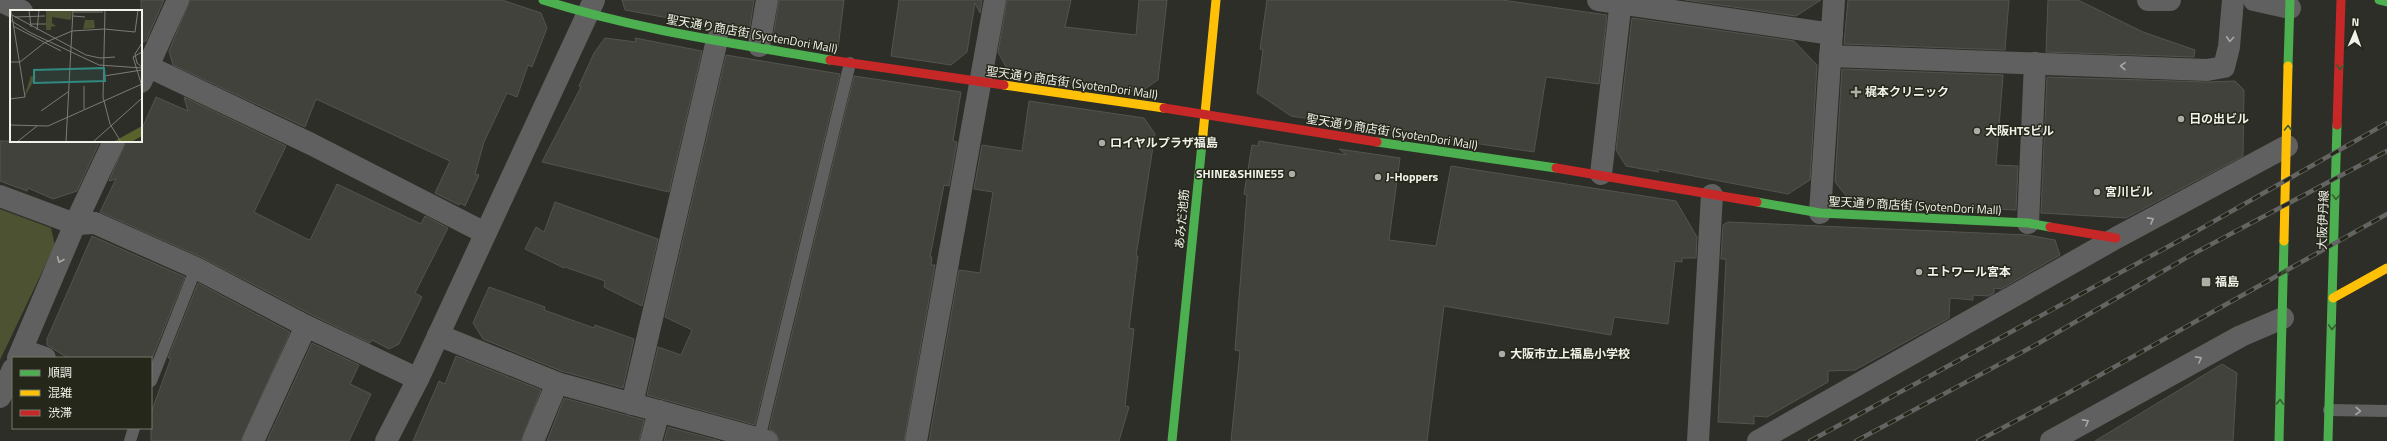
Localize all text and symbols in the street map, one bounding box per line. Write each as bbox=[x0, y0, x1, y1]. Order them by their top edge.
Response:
street label: 聖天通り商店街 (SyotenDori Mall) bbox=[665, 9, 839, 58]
inset map bbox=[10, 10, 142, 142]
north arrow bbox=[2335, 12, 2375, 52]
text: N bbox=[2351, 14, 2359, 30]
one-way arrow bbox=[2226, 36, 2235, 42]
street label: 聖天通り商店街 (SyotenDori Mall) bbox=[985, 61, 1159, 104]
one-way arrow bbox=[2120, 62, 2126, 71]
one-way arrow bbox=[2336, 64, 2344, 70]
place label: 梶本クリニック bbox=[1865, 82, 1949, 101]
marker: 梶本クリニック bbox=[1850, 86, 1862, 98]
street label: 聖天通り商店街 (SyotenDori Mall) bbox=[1305, 109, 1479, 154]
place label: 日の出ビル bbox=[2189, 109, 2249, 128]
marker: 日の出ビル bbox=[2176, 114, 2186, 124]
place label: 大阪HTSビル bbox=[1985, 121, 2054, 140]
one-way arrow bbox=[2283, 125, 2292, 131]
marker: 大阪HTSビル bbox=[1972, 126, 1982, 136]
place label: ロイヤルプラザ福島 bbox=[1110, 133, 1218, 152]
marker: ロイヤルプラザ福島 bbox=[1097, 138, 1107, 148]
place label: SHINE&SHINE55 bbox=[1196, 164, 1284, 183]
place label: J-Hoppers bbox=[1386, 167, 1439, 186]
marker: SHINE&SHINE55 bbox=[1287, 169, 1297, 179]
marker: J-Hoppers bbox=[1373, 172, 1383, 182]
place label: 宮川ビル bbox=[2105, 182, 2153, 201]
marker: 宮川ビル bbox=[2092, 187, 2102, 197]
street label: あみだ池筋 bbox=[1169, 188, 1194, 250]
street label: 大阪伊丹線 bbox=[2312, 190, 2333, 250]
street label: 聖天通り商店街 (SyotenDori Mall) bbox=[1828, 191, 2002, 220]
one-way arrow bbox=[2332, 194, 2340, 200]
one-way arrow bbox=[2147, 217, 2154, 224]
one-way arrow bbox=[56, 257, 64, 264]
place label: エトワール宮本 bbox=[1927, 262, 2011, 281]
marker: エトワール宮本 bbox=[1914, 267, 1924, 277]
one-way arrow bbox=[2280, 269, 2289, 275]
place label: 福島 bbox=[2215, 272, 2239, 291]
marker: 福島 bbox=[2200, 276, 2212, 288]
one-way arrow bbox=[2328, 324, 2336, 330]
place label: 大阪市立上福島小学校 bbox=[1510, 344, 1630, 363]
marker: 大阪市立上福島小学校 bbox=[1497, 349, 1507, 359]
legend bbox=[12, 357, 152, 429]
one-way arrow bbox=[2195, 357, 2202, 364]
text: 順調 bbox=[48, 363, 72, 382]
text: 混雑 bbox=[48, 383, 72, 402]
one-way arrow bbox=[2276, 399, 2285, 405]
text: 渋滞 bbox=[48, 403, 72, 422]
one-way arrow bbox=[2355, 407, 2361, 416]
one-way arrow bbox=[2081, 420, 2089, 427]

